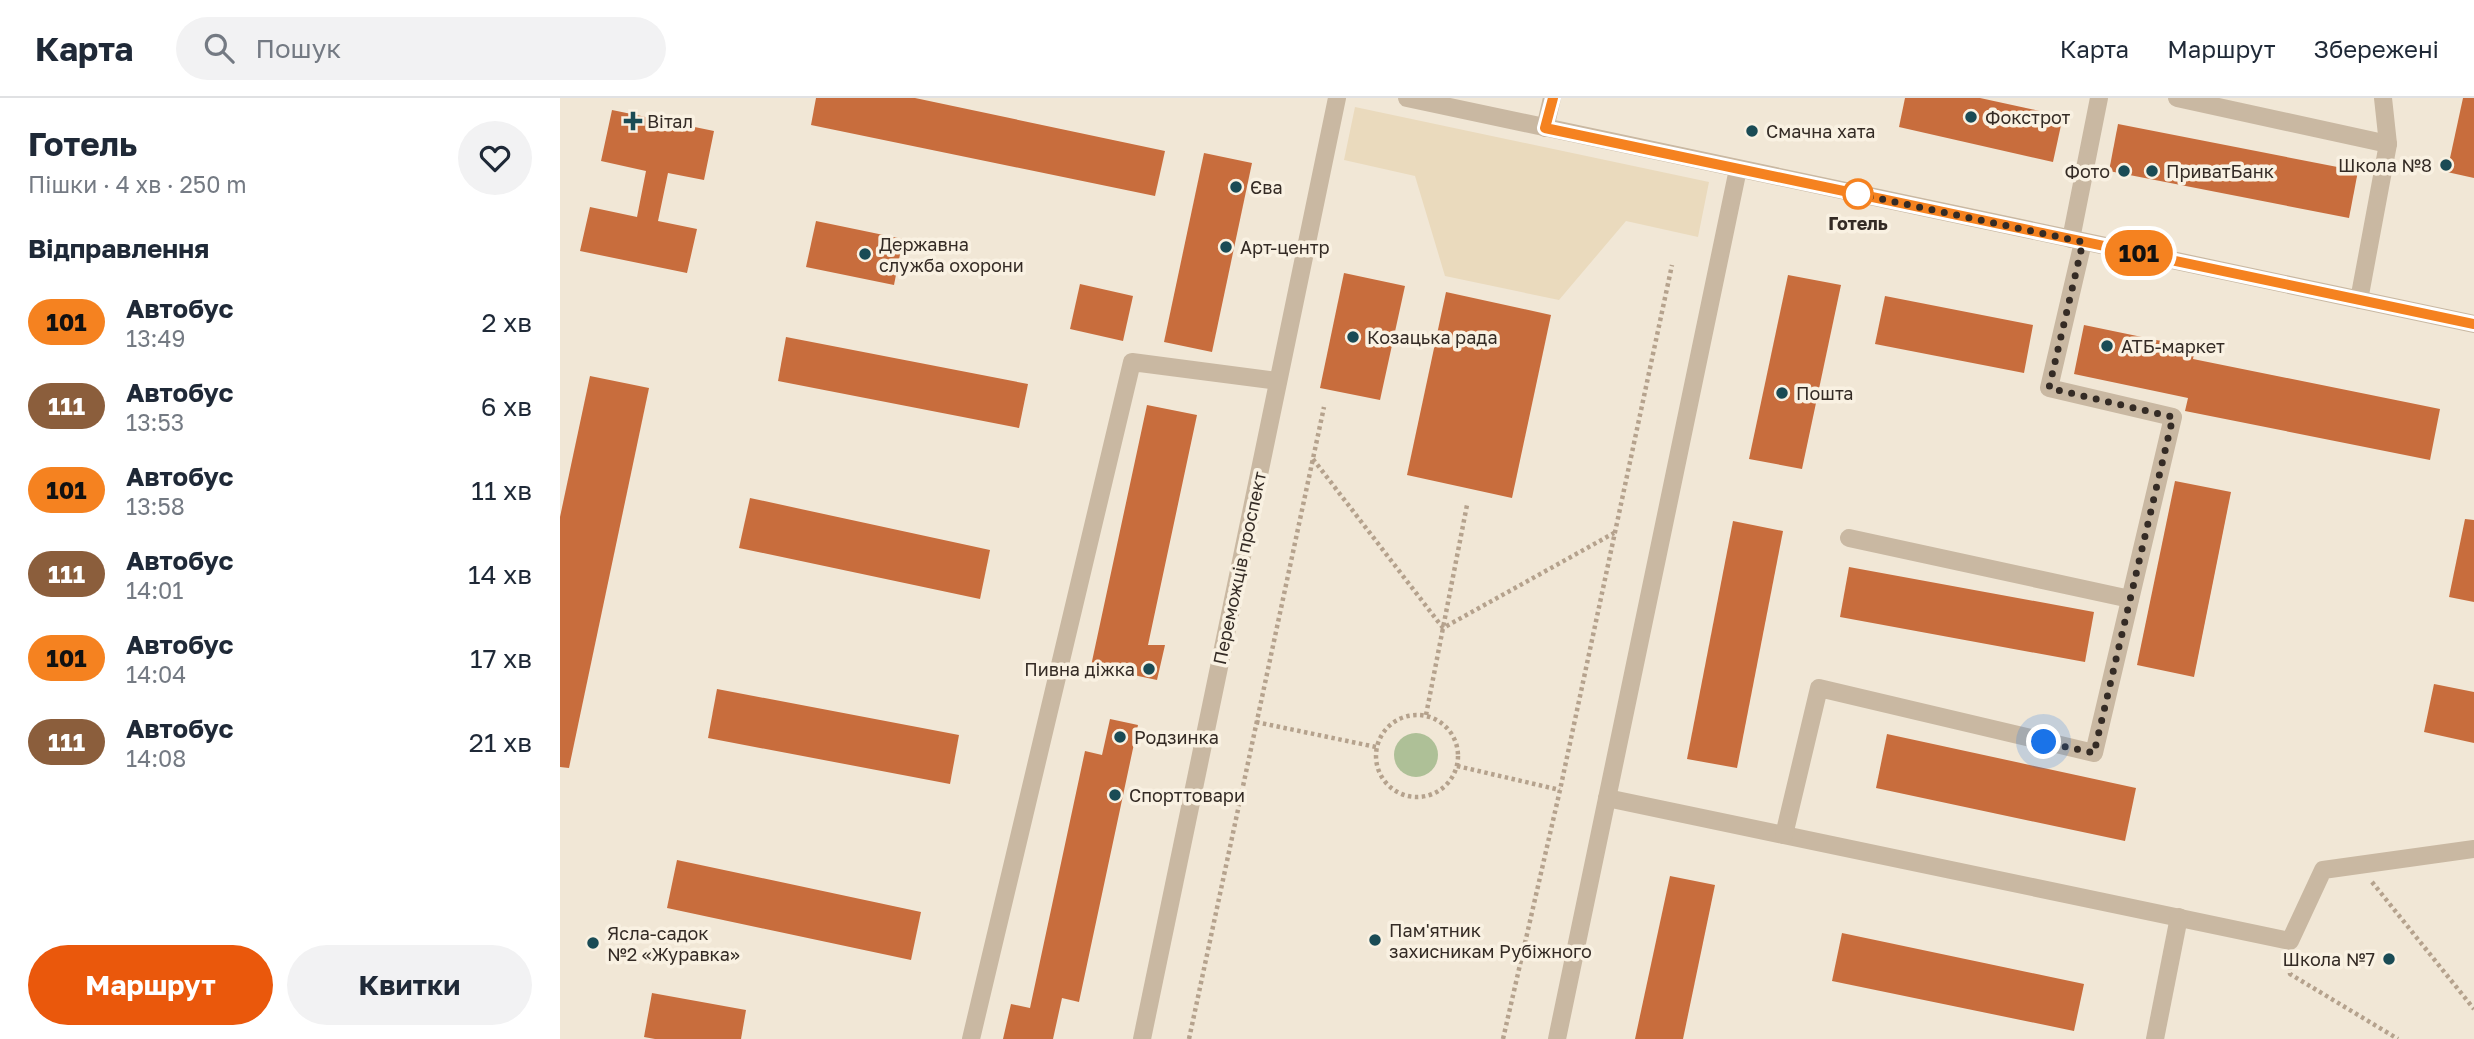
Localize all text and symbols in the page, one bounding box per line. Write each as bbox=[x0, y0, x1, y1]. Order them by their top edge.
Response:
search box bbox=[176, 17, 666, 80]
text: Карта bbox=[35, 29, 134, 68]
icon: search bbox=[200, 29, 238, 67]
text: Пошук bbox=[256, 33, 341, 64]
text: Карта bbox=[2060, 34, 2129, 63]
text: Маршрут bbox=[2167, 34, 2276, 63]
text: Збережені bbox=[2314, 34, 2439, 63]
place label: Фокстрот bbox=[1985, 106, 2071, 128]
marker: Фокстрот bbox=[1963, 109, 1979, 125]
place label: Вітал bbox=[647, 110, 693, 132]
marker: Вітал bbox=[625, 113, 641, 129]
place label: Смачна хата bbox=[1766, 120, 1875, 142]
button: heart bbox=[458, 121, 532, 195]
marker: Смачна хата bbox=[1744, 123, 1760, 139]
text: Готель bbox=[28, 124, 137, 163]
place label: Школа №8 bbox=[2338, 154, 2432, 176]
marker: Школа №8 bbox=[2438, 157, 2454, 173]
place label: Фото bbox=[2064, 160, 2110, 182]
place label: ПриватБанк bbox=[2166, 160, 2274, 182]
marker: Фото bbox=[2116, 163, 2132, 179]
marker: ПриватБанк bbox=[2144, 163, 2160, 179]
text: Пішки · 4 хв · 250 m bbox=[28, 170, 247, 198]
place label: Єва bbox=[1250, 176, 1283, 198]
marker: Єва bbox=[1228, 179, 1244, 195]
marker: Готель bbox=[1843, 179, 1873, 209]
place label: Готель bbox=[1828, 212, 1888, 234]
line badge: 101 bbox=[2099, 230, 2179, 276]
text: Відправлення bbox=[28, 233, 209, 264]
place label: Державна служба охорони bbox=[879, 233, 1024, 276]
place label: Арт-центр bbox=[1240, 236, 1330, 258]
text: 101 bbox=[2119, 238, 2159, 267]
marker: Арт-центр bbox=[1218, 239, 1234, 255]
marker: Державна служба охорони bbox=[857, 246, 873, 262]
text: Автобус bbox=[126, 293, 233, 324]
text: 101 bbox=[46, 307, 87, 336]
text: 2 хв bbox=[481, 307, 532, 338]
text: 13:49 bbox=[126, 324, 185, 352]
place label: Козацька рада bbox=[1367, 326, 1498, 348]
marker: Козацька рада bbox=[1345, 329, 1361, 345]
place label: АТБ-маркет bbox=[2121, 335, 2225, 357]
marker: АТБ-маркет bbox=[2099, 338, 2115, 354]
text: Автобус bbox=[126, 377, 233, 408]
place label: Пошта bbox=[1796, 382, 1854, 404]
marker: Пошта bbox=[1774, 385, 1790, 401]
text: 111 bbox=[48, 391, 85, 420]
text: 6 хв bbox=[481, 391, 532, 422]
text: 13:53 bbox=[126, 408, 184, 436]
text: Автобус bbox=[126, 461, 233, 492]
street label: Переможців проспект bbox=[1208, 469, 1270, 667]
text: 101 bbox=[46, 475, 87, 504]
text: 11 хв bbox=[471, 475, 532, 506]
text: 13:58 bbox=[126, 492, 185, 520]
text: Автобус bbox=[126, 545, 233, 576]
text: 111 bbox=[48, 559, 85, 588]
text: 14 хв bbox=[468, 559, 532, 590]
text: 14:01 bbox=[126, 576, 184, 604]
text: Автобус bbox=[126, 629, 233, 660]
text: 101 bbox=[46, 643, 87, 672]
text: 17 хв bbox=[470, 643, 532, 674]
place label: Пивна діжка bbox=[1024, 658, 1135, 680]
text: 14:04 bbox=[126, 660, 186, 688]
marker: Пивна діжка bbox=[1141, 661, 1157, 677]
text: Автобус bbox=[126, 713, 233, 744]
your location bbox=[2026, 724, 2061, 759]
place label: Родзинка bbox=[1134, 726, 1219, 748]
text: 111 bbox=[48, 727, 85, 756]
text: 21 хв bbox=[469, 727, 532, 758]
marker: Родзинка bbox=[1112, 729, 1128, 745]
text: 14:08 bbox=[126, 744, 186, 772]
place label: Спорттовари bbox=[1129, 784, 1245, 806]
marker: Спорттовари bbox=[1107, 787, 1123, 803]
place label: Пам'ятник захисникам Рубіжного bbox=[1389, 919, 1592, 962]
place label: Ясла-садок №2 «Журавка» bbox=[607, 922, 740, 965]
marker: Пам'ятник захисникам Рубіжного bbox=[1367, 932, 1383, 948]
marker: Ясла-садок №2 «Журавка» bbox=[585, 935, 601, 951]
button: Маршрут bbox=[28, 945, 273, 1025]
button: Квитки bbox=[287, 945, 532, 1025]
place label: Школа №7 bbox=[2282, 948, 2375, 970]
marker: Школа №7 bbox=[2381, 951, 2397, 967]

